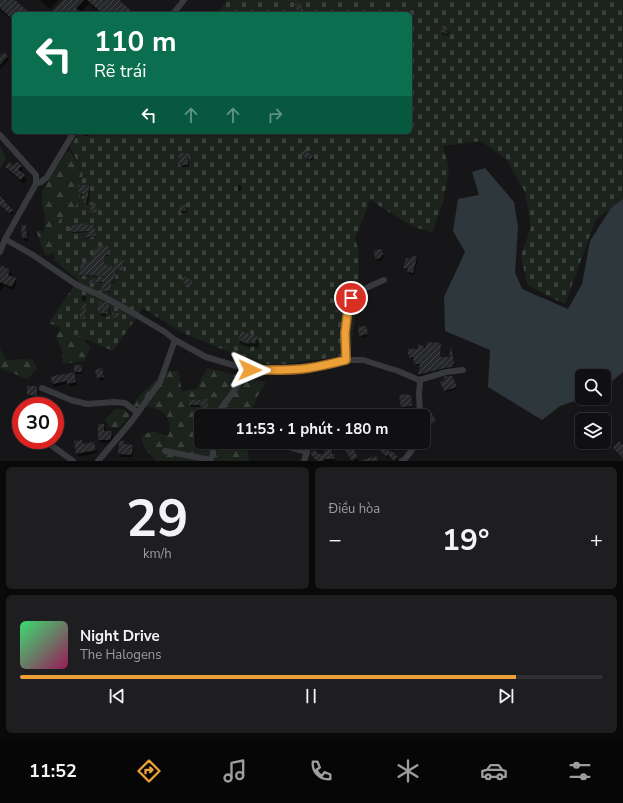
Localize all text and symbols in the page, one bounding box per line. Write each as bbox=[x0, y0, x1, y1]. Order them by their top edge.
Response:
text: 110 m bbox=[94, 23, 177, 61]
icon: left bbox=[28, 28, 80, 80]
text: Rẽ trái bbox=[94, 59, 146, 83]
icon: left bbox=[138, 104, 160, 126]
icon: ahead bbox=[180, 104, 202, 126]
icon: ahead bbox=[222, 104, 244, 126]
icon: right bbox=[264, 104, 286, 126]
pin bbox=[334, 281, 368, 315]
icon: arrive bbox=[340, 287, 362, 309]
position arrow bbox=[229, 349, 271, 391]
map controls bbox=[575, 369, 611, 449]
button: search bbox=[575, 369, 611, 405]
speed limit sign: 30 bbox=[12, 397, 64, 449]
button: layers bbox=[575, 413, 611, 449]
text: 11:53 · 1 phút · 180 m bbox=[236, 419, 388, 439]
text: 29 bbox=[126, 483, 188, 554]
text: Điều hòa bbox=[329, 500, 380, 518]
text: 19° bbox=[442, 520, 489, 561]
text: − bbox=[329, 525, 342, 555]
text: + bbox=[590, 525, 603, 555]
text: km/h bbox=[143, 545, 172, 563]
text: Night Drive bbox=[80, 626, 160, 646]
text: The Halogens bbox=[80, 646, 161, 664]
icon: previous bbox=[106, 685, 128, 707]
icon: pause bbox=[300, 685, 322, 707]
icon: next bbox=[495, 685, 517, 707]
icon: directions bbox=[135, 757, 163, 785]
icon: music bbox=[221, 757, 249, 785]
icon: phone bbox=[307, 757, 335, 785]
icon: climate bbox=[394, 757, 422, 785]
icon: car bbox=[480, 757, 508, 785]
icon: filters bbox=[566, 757, 594, 785]
text: 11:52 bbox=[29, 759, 77, 783]

